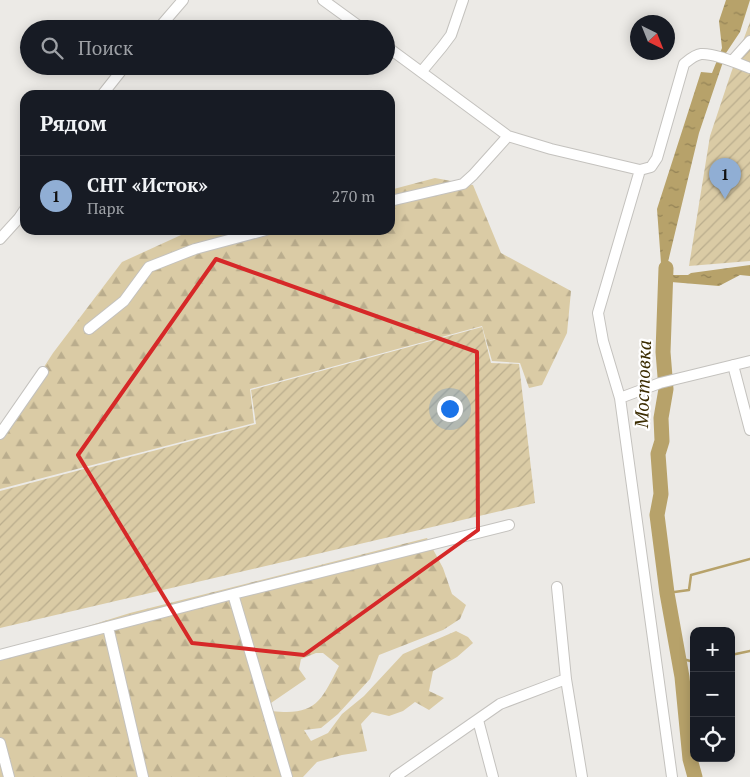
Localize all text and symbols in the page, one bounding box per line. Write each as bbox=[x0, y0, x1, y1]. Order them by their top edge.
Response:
north arrow bbox=[630, 15, 675, 60]
search box bbox=[20, 20, 395, 75]
icon: search bbox=[38, 34, 66, 62]
text: Поиск bbox=[78, 35, 133, 60]
text: Рядом bbox=[40, 109, 107, 137]
pin: 1 bbox=[709, 158, 741, 199]
text: СНТ «Исток» bbox=[87, 172, 208, 197]
text: 1 bbox=[51, 185, 61, 207]
text: 270 m bbox=[332, 185, 375, 207]
text: Парк bbox=[87, 197, 124, 219]
water label: Мостовка bbox=[628, 340, 656, 429]
your location bbox=[437, 396, 463, 422]
map controls bbox=[690, 627, 735, 762]
button: + bbox=[690, 627, 735, 672]
button: − bbox=[690, 672, 735, 717]
button: locate bbox=[690, 717, 735, 762]

